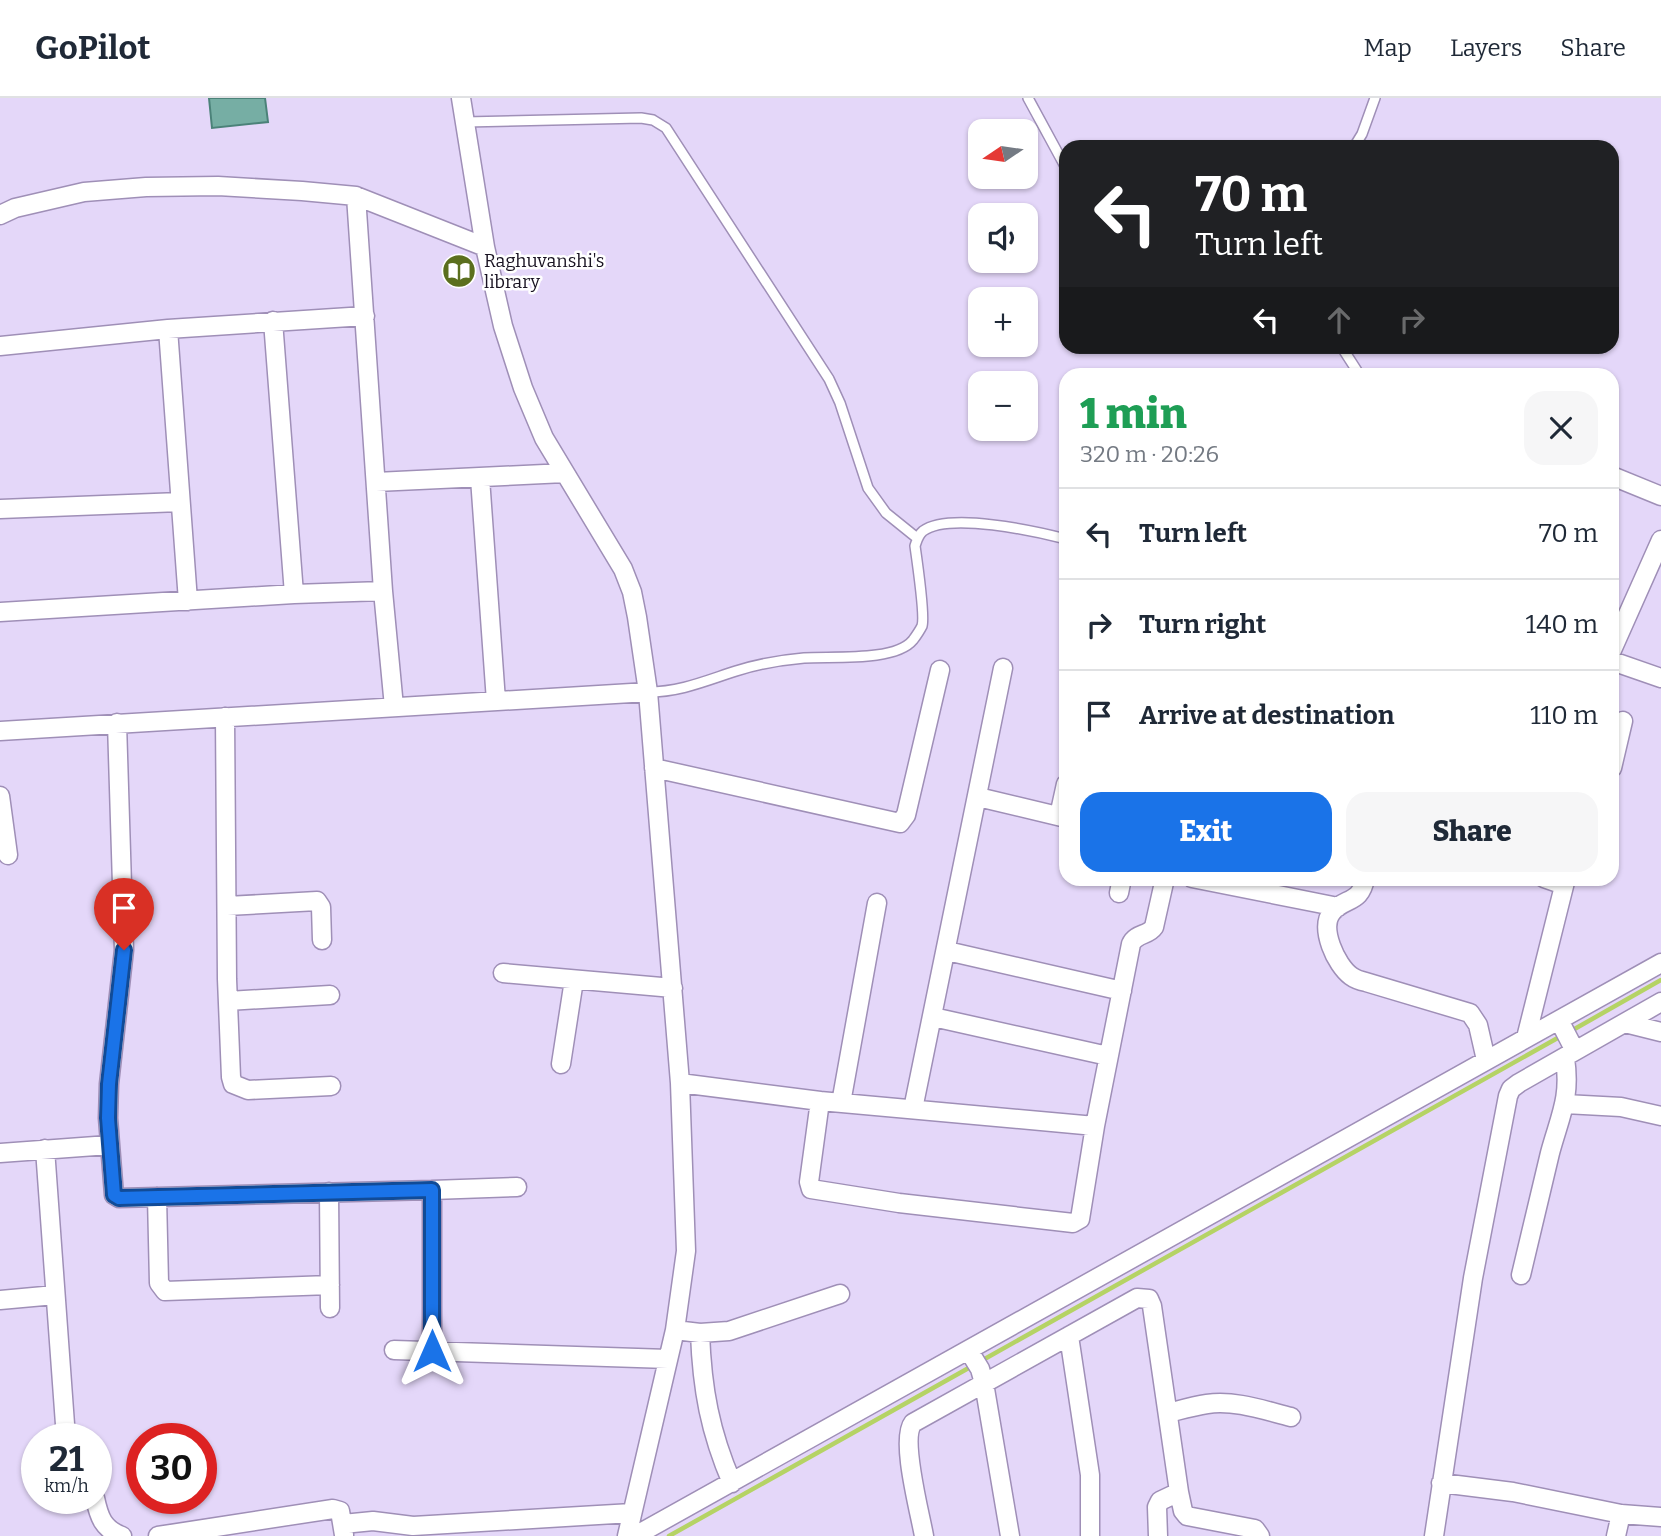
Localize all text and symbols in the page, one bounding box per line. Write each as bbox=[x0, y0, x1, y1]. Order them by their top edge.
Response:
text: GoPilot bbox=[35, 28, 151, 68]
text: Map bbox=[1364, 34, 1412, 62]
text: Layers bbox=[1450, 34, 1522, 62]
text: Share bbox=[1560, 34, 1626, 62]
north arrow bbox=[968, 119, 1038, 189]
map controls bbox=[968, 119, 1038, 441]
text: 70 m bbox=[1195, 165, 1307, 224]
icon: left bbox=[1080, 168, 1171, 259]
button: sound bbox=[968, 203, 1038, 273]
text: Turn left bbox=[1195, 225, 1323, 263]
place label: Raghuvanshi's library bbox=[484, 250, 604, 293]
library icon: Raghuvanshi's library bbox=[440, 252, 478, 290]
button: + bbox=[968, 287, 1038, 357]
icon: left bbox=[1247, 301, 1285, 339]
icon: ahead bbox=[1320, 301, 1358, 339]
icon: right bbox=[1393, 301, 1431, 339]
button: − bbox=[968, 371, 1038, 441]
text: 1 min bbox=[1080, 389, 1187, 439]
button: close bbox=[1524, 391, 1598, 465]
text: 320 m · 20:26 bbox=[1080, 440, 1219, 468]
icon: left bbox=[1080, 515, 1118, 553]
text: Turn left bbox=[1139, 518, 1247, 549]
text: 70 m bbox=[1539, 518, 1598, 549]
icon: right bbox=[1080, 606, 1118, 644]
text: Turn right bbox=[1139, 609, 1266, 640]
text: 140 m bbox=[1526, 609, 1598, 640]
icon: arrive bbox=[1080, 697, 1118, 735]
text: Arrive at destination bbox=[1139, 700, 1394, 731]
text: 110 m bbox=[1530, 700, 1598, 731]
button: Exit bbox=[1080, 792, 1332, 872]
button: Share bbox=[1346, 792, 1598, 872]
pin bbox=[94, 878, 154, 950]
icon: arrive bbox=[105, 889, 143, 927]
position arrow bbox=[395, 1314, 469, 1388]
speed limit sign: 30 bbox=[126, 1423, 217, 1514]
text: 21 bbox=[49, 1438, 84, 1480]
text: km/h bbox=[44, 1475, 89, 1497]

